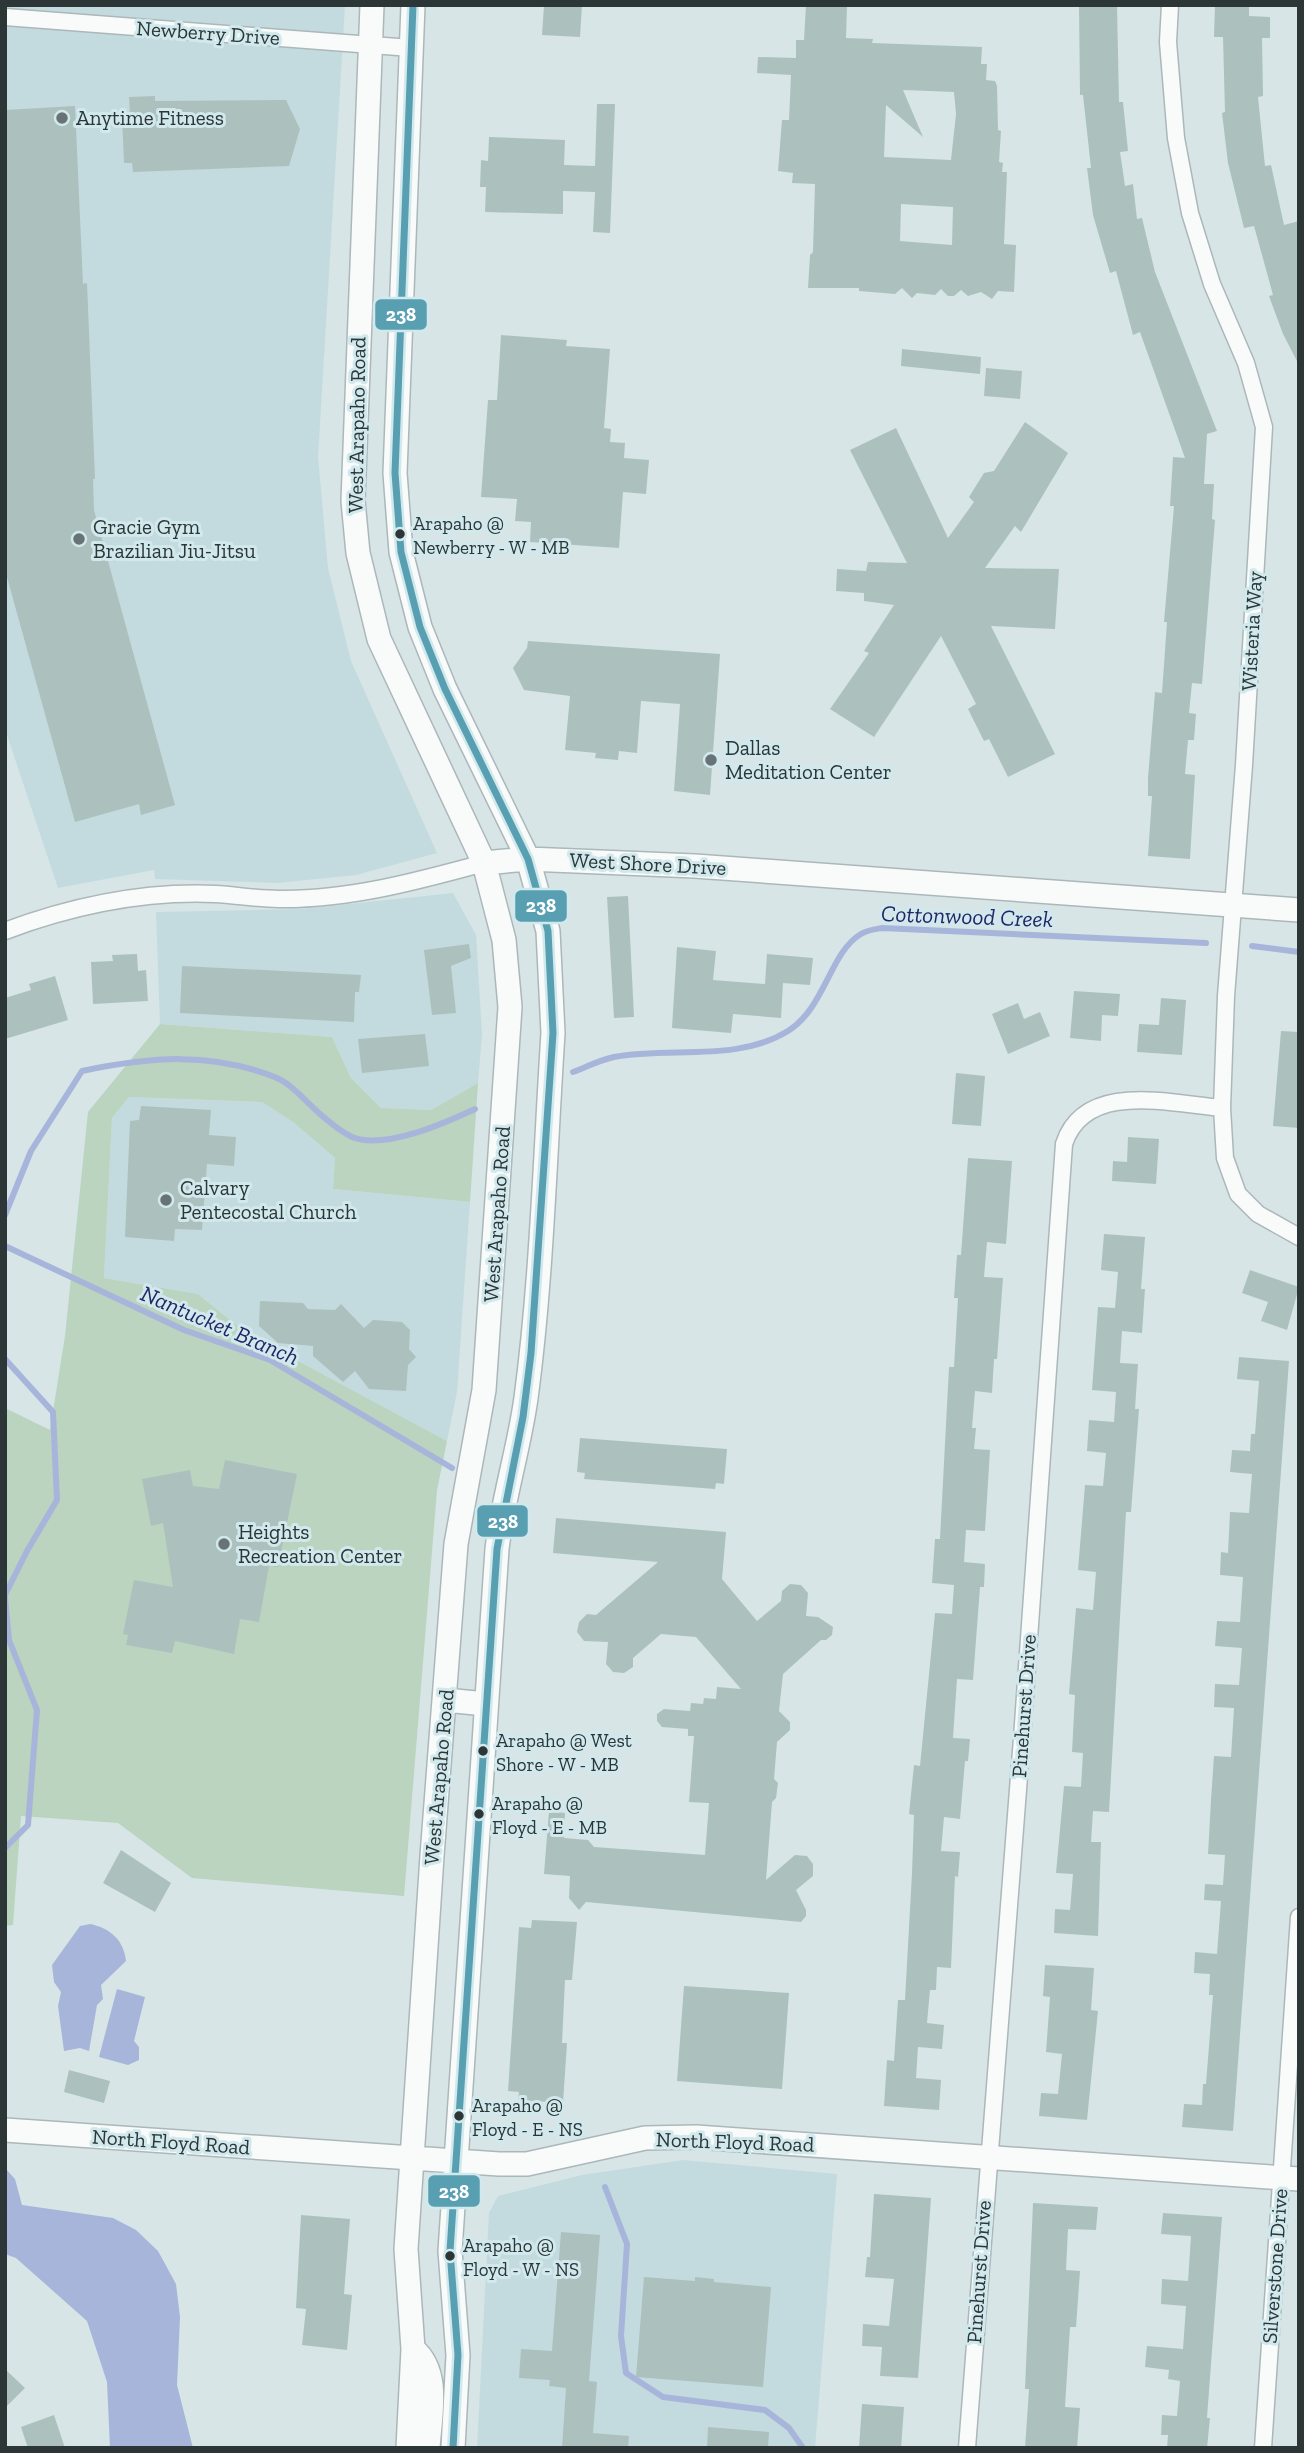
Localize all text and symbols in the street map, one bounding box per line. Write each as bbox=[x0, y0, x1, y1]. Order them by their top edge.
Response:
street label: Newberry Drive bbox=[135, 15, 281, 50]
place label: Anytime Fitness bbox=[76, 105, 224, 130]
marker: Anytime Fitness bbox=[54, 110, 70, 126]
line badge: 238 bbox=[374, 298, 428, 331]
text: 238 bbox=[386, 303, 416, 326]
street label: West Arapaho Road bbox=[342, 336, 371, 513]
place label: Arapaho @ Newberry - W - MB bbox=[413, 512, 569, 559]
place label: Gracie Gym Brazilian Jiu-Jitsu bbox=[93, 514, 256, 563]
marker: Arapaho @ Newberry - W - MB bbox=[393, 527, 407, 541]
marker: Gracie Gym Brazilian Jiu-Jitsu bbox=[71, 531, 87, 547]
street label: Wisteria Way bbox=[1236, 570, 1267, 692]
place label: Dallas Meditation Center bbox=[725, 735, 891, 784]
marker: Dallas Meditation Center bbox=[703, 752, 719, 768]
street label: West Shore Drive bbox=[569, 847, 727, 880]
line badge: 238 bbox=[514, 889, 568, 923]
text: 238 bbox=[526, 894, 556, 917]
water label: Cottonwood Creek bbox=[881, 899, 1053, 933]
street label: West Arapaho Road bbox=[478, 1125, 515, 1303]
place label: Calvary Pentecostal Church bbox=[180, 1175, 357, 1224]
marker: Calvary Pentecostal Church bbox=[158, 1192, 174, 1208]
water label: Nantucket Branch bbox=[137, 1279, 303, 1371]
line badge: 238 bbox=[476, 1504, 529, 1538]
text: 238 bbox=[488, 1510, 518, 1533]
place label: Heights Recreation Center bbox=[238, 1519, 402, 1568]
marker: Heights Recreation Center bbox=[216, 1536, 232, 1552]
street label: Pinehurst Drive bbox=[1006, 1633, 1041, 1778]
street label: West Arapaho Road bbox=[418, 1688, 459, 1866]
place label: Arapaho @ West Shore - W - MB bbox=[496, 1729, 632, 1776]
marker: Arapaho @ West Shore - W - MB bbox=[476, 1744, 490, 1758]
place label: Arapaho @ Floyd - E - MB bbox=[492, 1792, 607, 1839]
marker: Arapaho @ Floyd - E - MB bbox=[472, 1807, 486, 1821]
place label: Arapaho @ Floyd - E - NS bbox=[472, 2094, 583, 2141]
marker: Arapaho @ Floyd - E - NS bbox=[452, 2109, 466, 2123]
street label: North Floyd Road bbox=[91, 2124, 251, 2160]
street label: North Floyd Road bbox=[655, 2126, 815, 2157]
line badge: 238 bbox=[427, 2174, 481, 2208]
text: 238 bbox=[439, 2180, 469, 2203]
street label: Silverstone Drive bbox=[1257, 2188, 1292, 2344]
street label: Pinehurst Drive bbox=[961, 2199, 996, 2344]
place label: Arapaho @ Floyd - W - NS bbox=[463, 2234, 579, 2281]
marker: Arapaho @ Floyd - W - NS bbox=[443, 2249, 457, 2263]

